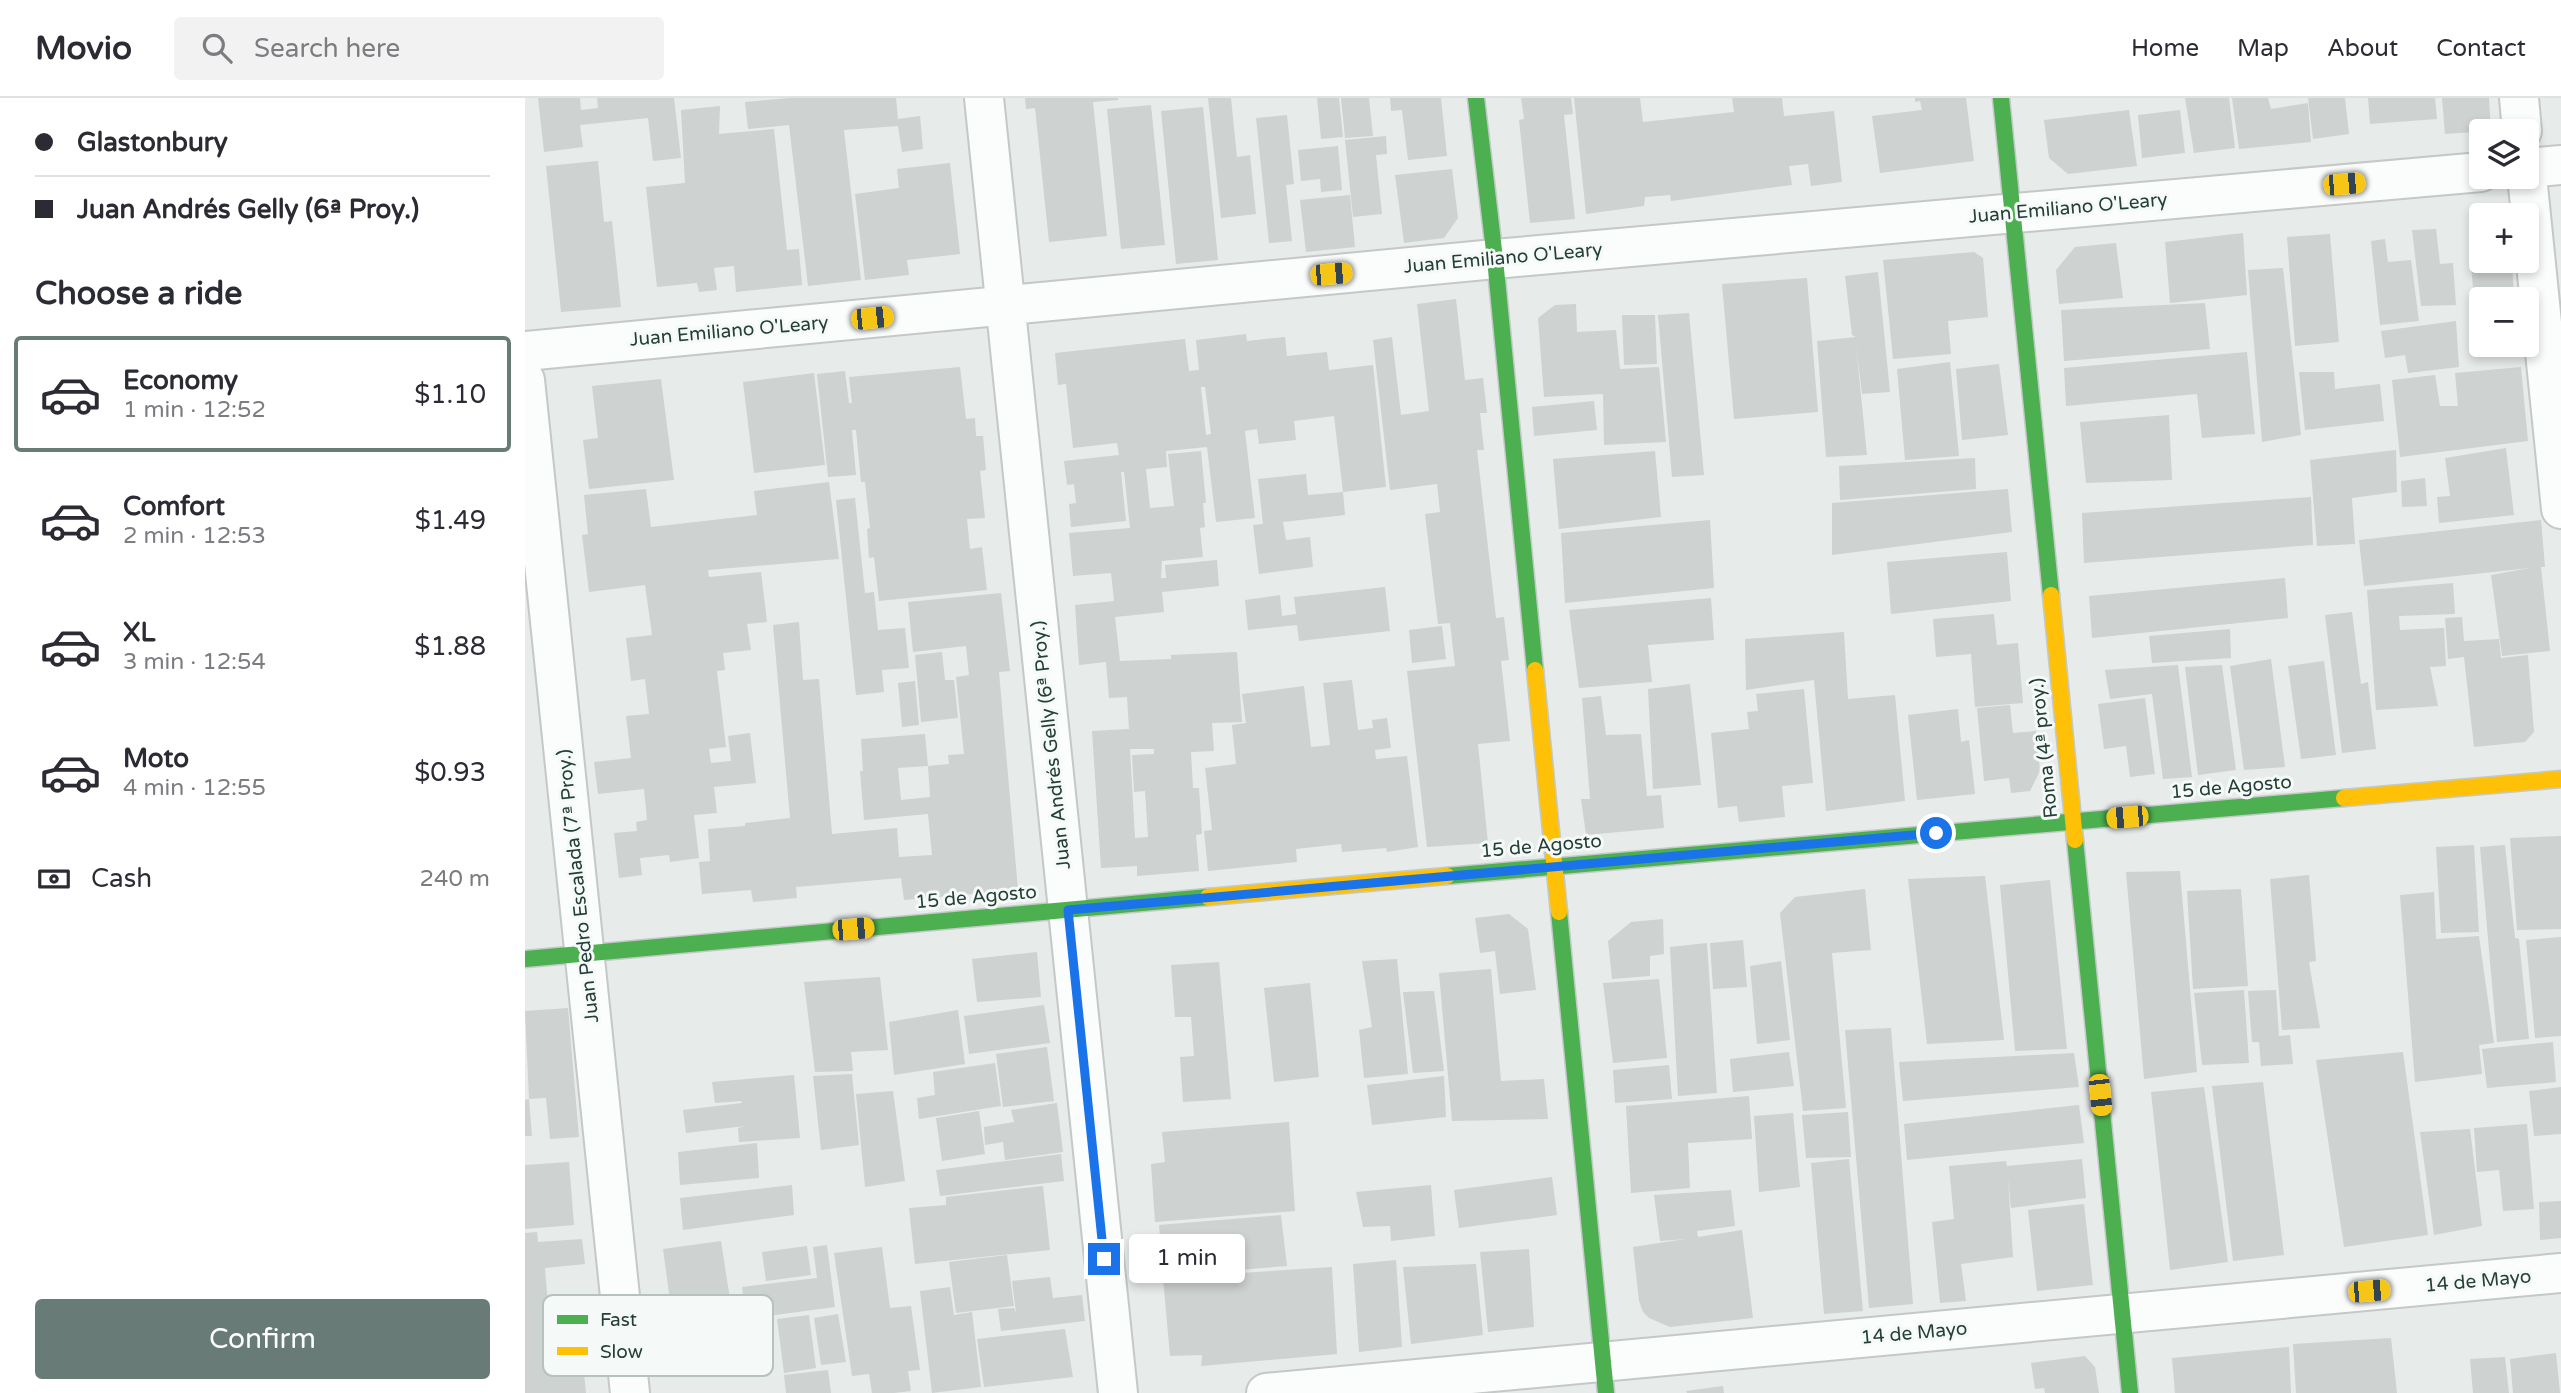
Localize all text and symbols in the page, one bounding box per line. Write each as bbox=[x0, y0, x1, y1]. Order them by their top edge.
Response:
search box bbox=[174, 17, 664, 80]
text: Movio bbox=[35, 29, 132, 68]
icon: search bbox=[198, 29, 236, 67]
text: Search here bbox=[254, 33, 400, 64]
text: Home bbox=[2131, 34, 2199, 63]
text: Map bbox=[2237, 34, 2289, 63]
text: About bbox=[2327, 34, 2398, 63]
text: Contact bbox=[2436, 34, 2526, 63]
map controls bbox=[2469, 119, 2539, 357]
button: layers bbox=[2469, 119, 2539, 189]
text: Glastonbury bbox=[77, 127, 228, 158]
car bbox=[2323, 172, 2366, 196]
street label: Juan Emiliano O'Leary bbox=[1968, 188, 2168, 228]
text: Juan Andrés Gelly (6ª Proy.) bbox=[77, 194, 419, 225]
button: + bbox=[2469, 203, 2539, 273]
street label: Juan Emiliano O'Leary bbox=[1403, 238, 1603, 278]
car bbox=[1310, 262, 1353, 286]
text: Choose a ride bbox=[35, 275, 242, 313]
button: − bbox=[2469, 287, 2539, 357]
car bbox=[851, 305, 894, 331]
street label: Juan Emiliano O'Leary bbox=[629, 311, 829, 351]
icon: car bbox=[39, 363, 102, 426]
text: Economy bbox=[123, 365, 238, 396]
text: $1.10 bbox=[414, 379, 486, 410]
text: 1 min · 12:52 bbox=[123, 396, 266, 424]
icon: car bbox=[39, 489, 102, 552]
text: Comfort bbox=[123, 491, 225, 522]
text: $1.49 bbox=[415, 505, 486, 536]
text: 2 min · 12:53 bbox=[123, 522, 266, 550]
icon: car bbox=[39, 615, 102, 678]
text: XL bbox=[123, 617, 155, 648]
street label: Juan Andrés Gelly (6ª Proy.) bbox=[1027, 620, 1075, 870]
text: $1.88 bbox=[414, 631, 486, 662]
text: 3 min · 12:54 bbox=[123, 648, 266, 676]
street label: Roma (4ª proy.) bbox=[2026, 677, 2062, 819]
icon: car bbox=[39, 741, 102, 804]
text: Moto bbox=[123, 743, 189, 774]
street label: Juan Pedro Escalada (7ª Proy.) bbox=[553, 748, 603, 1024]
text: $0.93 bbox=[414, 757, 486, 788]
street label: 15 de Agosto bbox=[2169, 771, 2293, 803]
text: 4 min · 12:55 bbox=[123, 774, 266, 802]
car bbox=[2106, 805, 2149, 829]
route start bbox=[1920, 817, 1952, 849]
street label: 15 de Agosto bbox=[1479, 830, 1603, 862]
icon: cash bbox=[35, 860, 73, 898]
text: Cash bbox=[91, 863, 152, 894]
text: 240 m bbox=[420, 865, 490, 893]
street label: 15 de Agosto bbox=[914, 881, 1038, 913]
car bbox=[832, 917, 875, 941]
car bbox=[2088, 1073, 2113, 1117]
callout: 1 min bbox=[1129, 1234, 1244, 1284]
route end bbox=[1088, 1243, 1120, 1275]
text: 1 min bbox=[1156, 1244, 1218, 1272]
street label: 14 de Mayo bbox=[2424, 1265, 2532, 1297]
car bbox=[2348, 1279, 2391, 1303]
legend bbox=[543, 1295, 773, 1376]
button: Confirm bbox=[35, 1299, 490, 1379]
text: Fast bbox=[600, 1309, 637, 1331]
street label: 14 de Mayo bbox=[1860, 1317, 1968, 1349]
text: Slow bbox=[600, 1341, 643, 1363]

